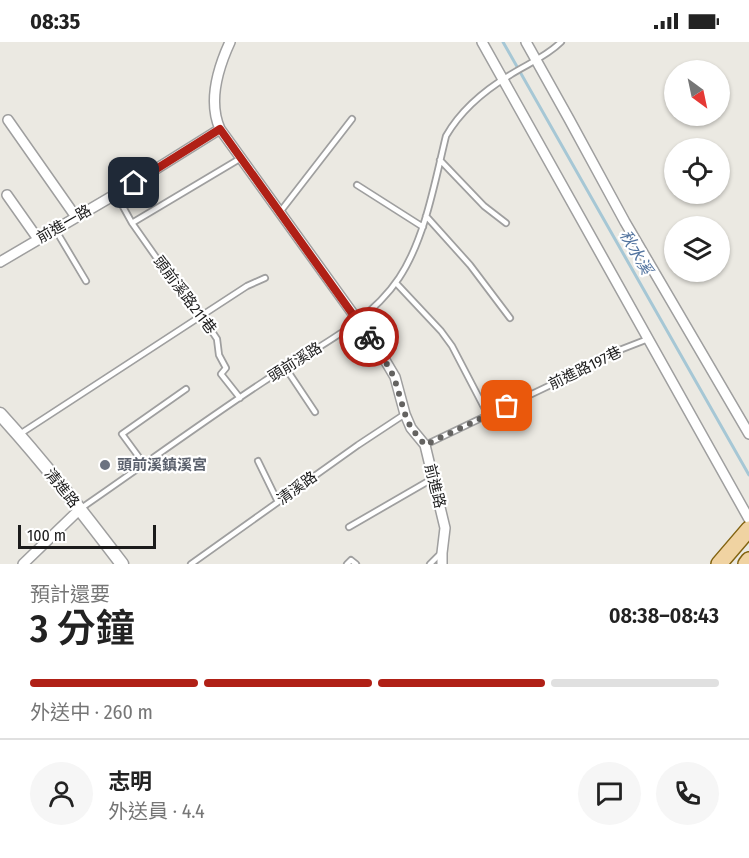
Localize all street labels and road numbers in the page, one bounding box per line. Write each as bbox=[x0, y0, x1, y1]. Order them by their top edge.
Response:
street label: 前進一路 bbox=[34, 201, 94, 247]
street label: 頭前溪路211巷 bbox=[150, 253, 220, 337]
street label: 頭前溪路 bbox=[265, 338, 325, 386]
street label: 前進路197巷 bbox=[546, 343, 624, 393]
street label: 前進路 bbox=[421, 462, 449, 510]
street label: 清進路 bbox=[41, 465, 83, 511]
street label: 清溪路 bbox=[274, 467, 320, 509]

